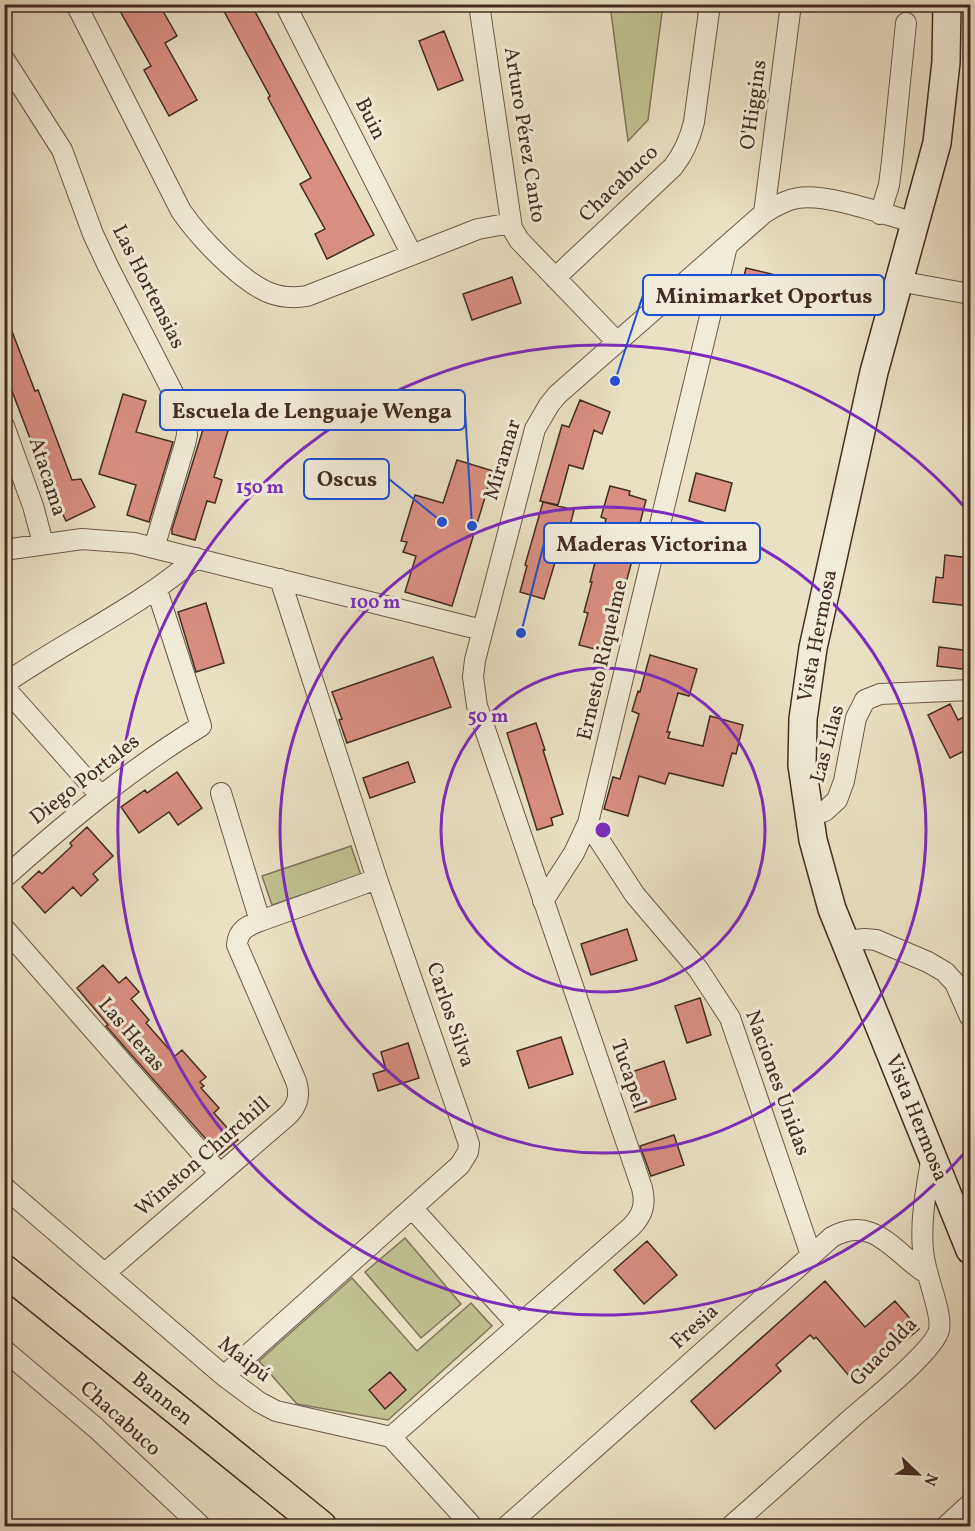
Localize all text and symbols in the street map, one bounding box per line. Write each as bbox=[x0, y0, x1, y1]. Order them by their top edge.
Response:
street label: Arturo Pérez Canto bbox=[496, 45, 552, 225]
street label: O'Higgins bbox=[733, 58, 775, 152]
street label: Buin bbox=[347, 93, 393, 145]
street label: Chacabuco bbox=[573, 139, 665, 229]
street label: Las Hortensias bbox=[104, 220, 192, 354]
callout: Minimarket Oportus bbox=[643, 275, 884, 315]
text: Minimarket Oportus bbox=[655, 282, 873, 313]
callout: Escuela de Lenguaje Wenga bbox=[160, 390, 465, 430]
text: Escuela de Lenguaje Wenga bbox=[172, 397, 452, 428]
street label: Miramar bbox=[477, 416, 529, 504]
street label: Atacama bbox=[21, 434, 73, 520]
callout: Oscus bbox=[304, 459, 389, 499]
text: Oscus bbox=[317, 465, 377, 496]
text: 150 m bbox=[236, 476, 284, 501]
callout: Maderas Victorina bbox=[544, 523, 760, 563]
text: Maderas Victorina bbox=[556, 530, 748, 561]
street label: Vista Hermosa bbox=[791, 567, 845, 705]
street label: Ernesto Riquelme bbox=[570, 577, 636, 743]
text: 100 m bbox=[350, 591, 400, 616]
street label: Las Lilas bbox=[804, 702, 852, 786]
text: 50 m bbox=[468, 705, 508, 730]
street label: Diego Portales bbox=[24, 728, 146, 832]
centre of rings bbox=[593, 820, 613, 840]
street label: Carlos Silva bbox=[418, 959, 482, 1071]
street label: Las Heras bbox=[91, 992, 171, 1078]
street label: Naciones Unidas bbox=[737, 1006, 817, 1160]
street label: Tucapel bbox=[603, 1036, 653, 1112]
street label: Vista Hermosa bbox=[877, 1050, 955, 1186]
street label: Winston Churchill bbox=[129, 1090, 277, 1224]
street label: Fresia bbox=[665, 1298, 725, 1356]
street label: Guacolda bbox=[843, 1311, 925, 1393]
street label: Maipú bbox=[211, 1330, 277, 1390]
street label: Bannen bbox=[125, 1365, 199, 1433]
street label: Chacabuco bbox=[73, 1375, 167, 1463]
north arrow bbox=[888, 1444, 948, 1504]
text: N bbox=[917, 1469, 942, 1489]

